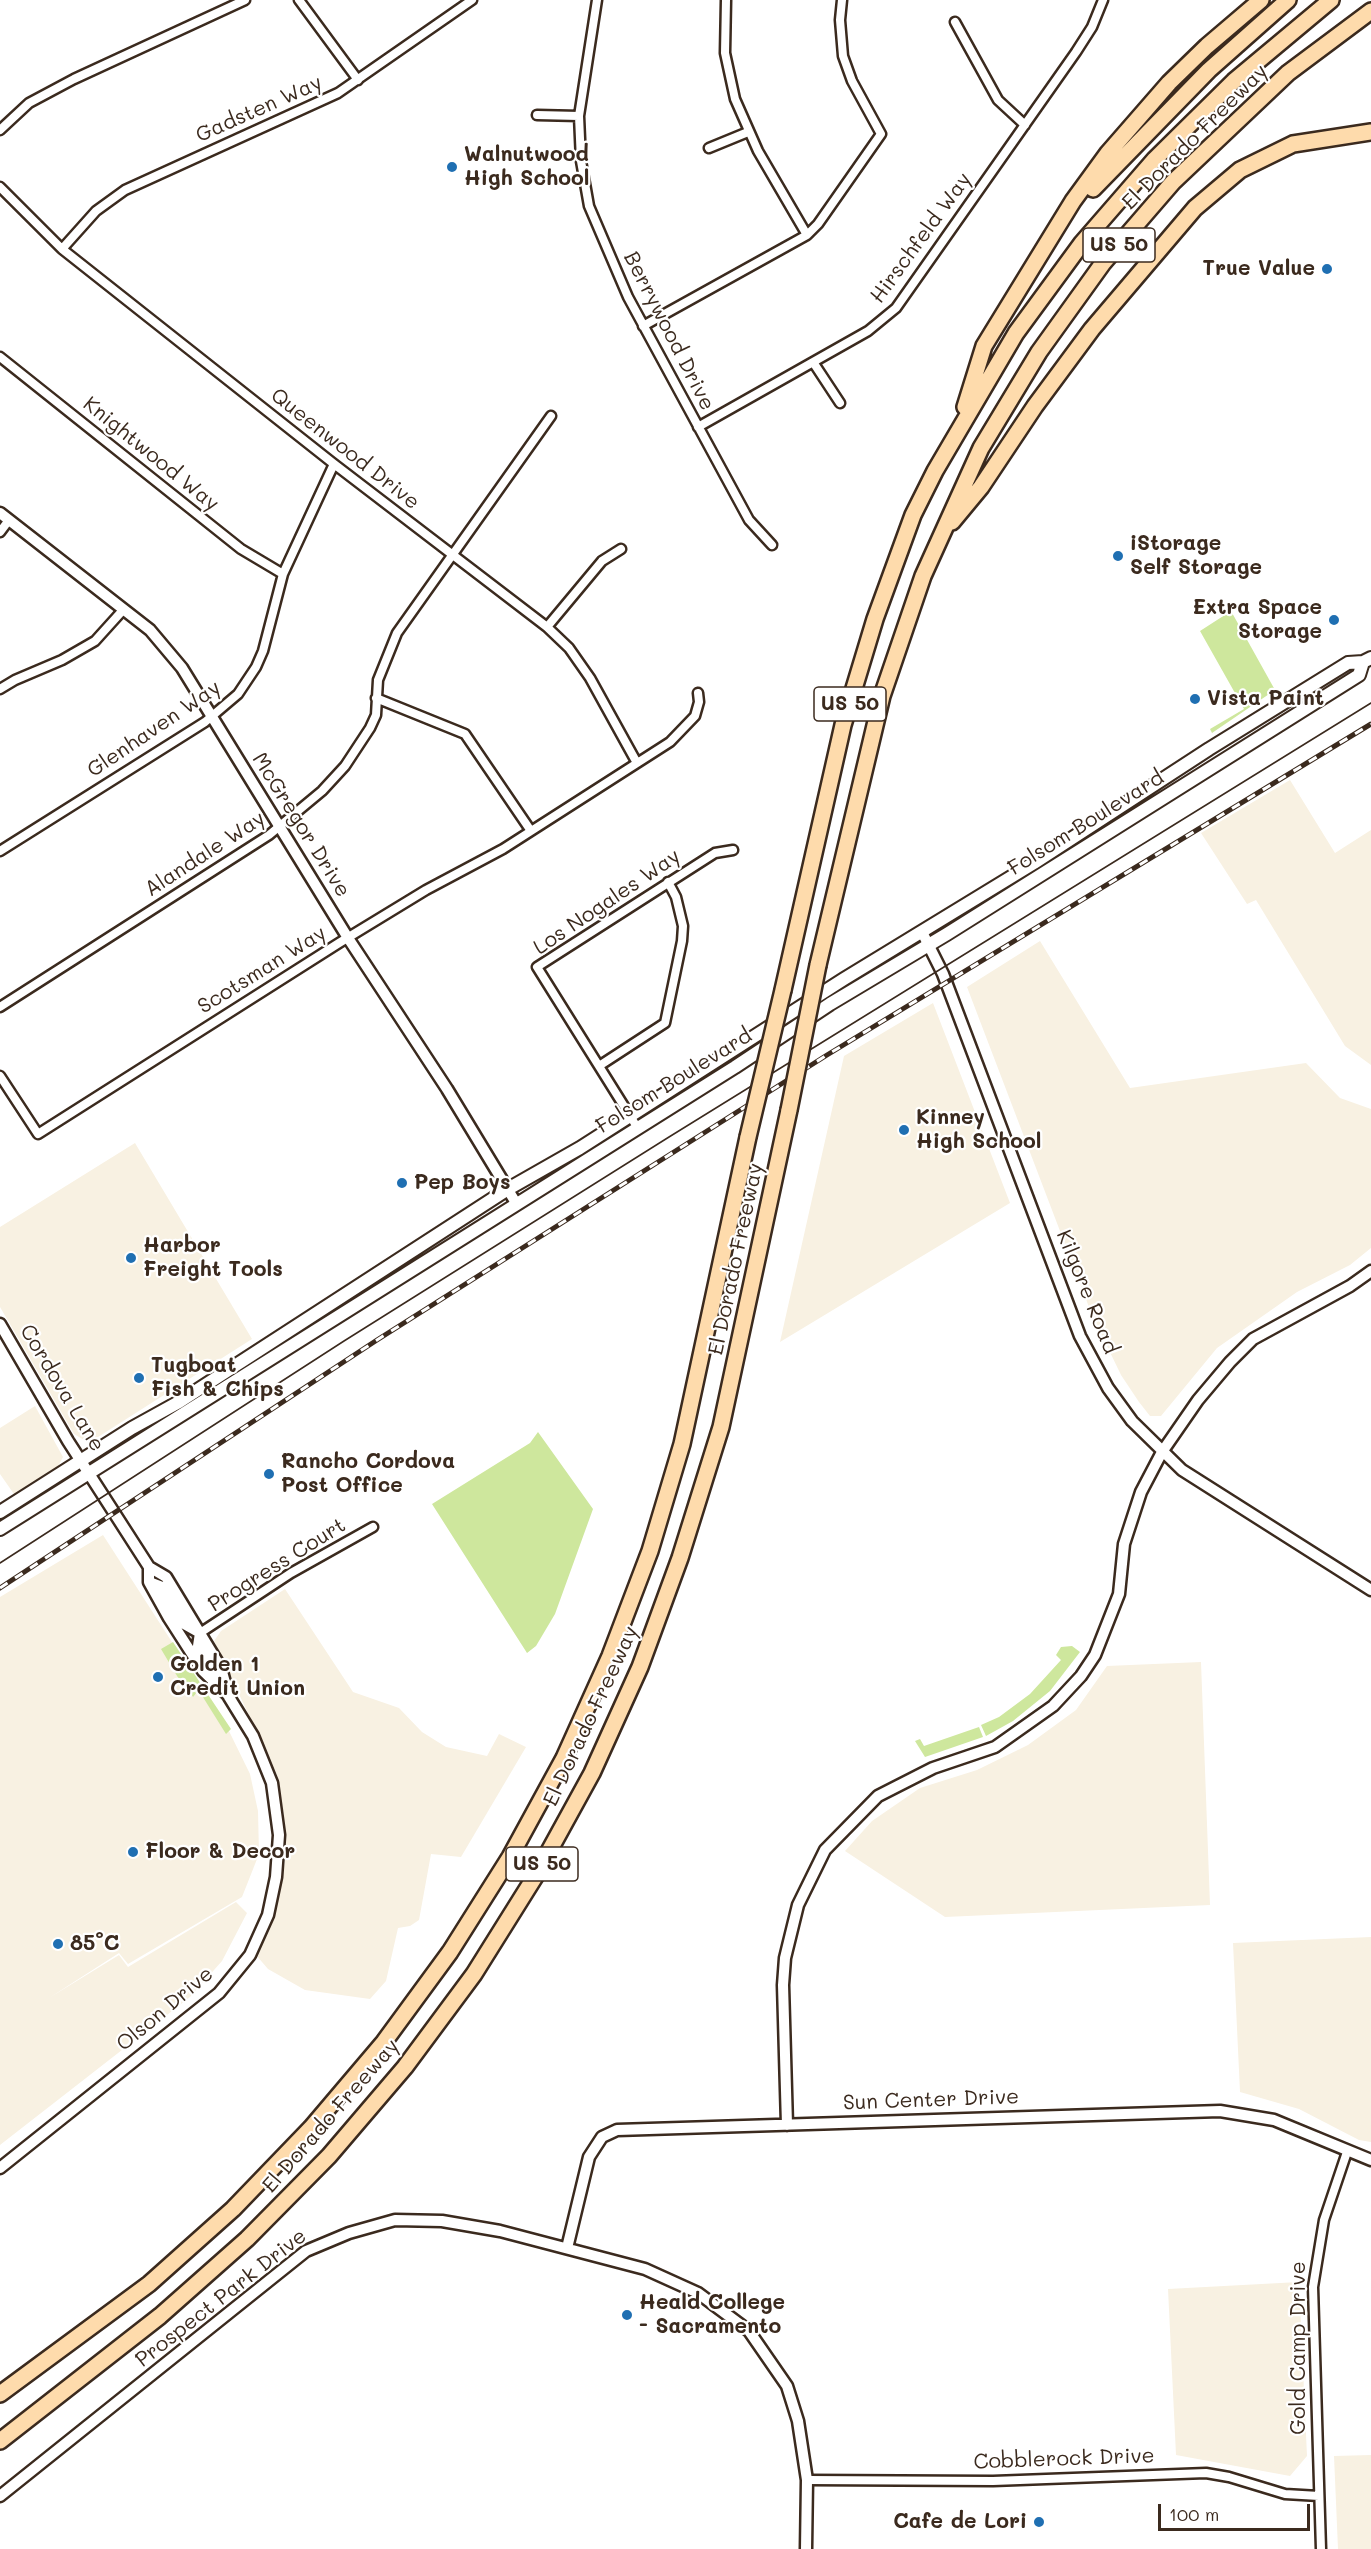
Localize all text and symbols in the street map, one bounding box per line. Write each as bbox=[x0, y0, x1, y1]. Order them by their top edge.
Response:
street label: El Dorado Freeway bbox=[1117, 59, 1273, 215]
street label: Gadsten Way bbox=[192, 70, 326, 148]
place label: Walnutwood High School bbox=[464, 142, 589, 192]
marker: Walnutwood High School bbox=[445, 160, 459, 174]
street label: Hirschfeld Way bbox=[865, 168, 977, 308]
road number: US 50 bbox=[1083, 228, 1155, 262]
street label: Berrywood Drive bbox=[618, 247, 720, 415]
place label: True Value bbox=[1203, 256, 1315, 282]
marker: True Value bbox=[1320, 262, 1334, 276]
street label: Queenwood Drive bbox=[265, 383, 425, 515]
street label: Knightwood Way bbox=[78, 391, 224, 517]
place label: iStorage Self Storage bbox=[1130, 531, 1262, 581]
marker: iStorage Self Storage bbox=[1111, 549, 1125, 563]
place label: Extra Space Storage bbox=[1192, 595, 1322, 645]
marker: Extra Space Storage bbox=[1327, 613, 1341, 627]
street label: Glenhaven Way bbox=[83, 675, 225, 783]
place label: Vista Paint bbox=[1207, 686, 1324, 712]
road number: US 50 bbox=[814, 687, 886, 721]
marker: Vista Paint bbox=[1188, 692, 1202, 706]
street label: McGregor Drive bbox=[246, 748, 356, 902]
street label: Folsom Boulevard bbox=[1003, 765, 1169, 881]
street label: Alandale Way bbox=[140, 806, 270, 902]
street label: Los Nogales Way bbox=[529, 844, 685, 960]
street label: Scotsman Way bbox=[193, 920, 331, 1020]
street label: Folsom Boulevard bbox=[591, 1023, 757, 1139]
place label: Kinney High School bbox=[916, 1105, 1041, 1155]
marker: Kinney High School bbox=[897, 1123, 911, 1137]
street label: El Dorado Freeway bbox=[703, 1161, 769, 1357]
place label: Pep Boys bbox=[414, 1170, 511, 1196]
marker: Pep Boys bbox=[395, 1176, 409, 1190]
street label: Kilgore Road bbox=[1051, 1226, 1123, 1358]
place label: Harbor Freight Tools bbox=[143, 1233, 283, 1283]
marker: Harbor Freight Tools bbox=[124, 1251, 138, 1265]
street label: Cordova Lane bbox=[14, 1320, 110, 1456]
place label: Tugboat Fish & Chips bbox=[151, 1353, 284, 1403]
marker: Tugboat Fish & Chips bbox=[132, 1371, 146, 1385]
place label: Rancho Cordova Post Office bbox=[281, 1449, 455, 1499]
marker: Rancho Cordova Post Office bbox=[262, 1467, 276, 1481]
street label: Progress Court bbox=[204, 1513, 350, 1617]
street label: El Dorado Freeway bbox=[538, 1622, 644, 1810]
place label: Golden 1 Credit Union bbox=[170, 1652, 305, 1702]
marker: Golden 1 Credit Union bbox=[151, 1670, 165, 1684]
place label: Floor & Decor bbox=[145, 1839, 295, 1865]
marker: Floor & Decor bbox=[126, 1845, 140, 1859]
road number: US 50 bbox=[506, 1847, 578, 1881]
place label: 85°C bbox=[70, 1931, 119, 1957]
marker: 85°C bbox=[51, 1937, 65, 1951]
street label: Olson Drive bbox=[112, 1961, 218, 2057]
street label: El Dorado Freeway bbox=[257, 2034, 405, 2198]
street label: Sun Center Drive bbox=[842, 2084, 1020, 2116]
street label: Prospect Park Drive bbox=[130, 2223, 312, 2373]
street label: Gold Camp Drive bbox=[1286, 2261, 1312, 2435]
place label: Heald College - Sacramento bbox=[639, 2290, 785, 2340]
marker: Heald College - Sacramento bbox=[620, 2308, 634, 2322]
street label: Cobblerock Drive bbox=[973, 2443, 1155, 2475]
scale bar bbox=[1161, 2492, 1312, 2530]
text: 100 m bbox=[1169, 2502, 1219, 2526]
place label: Cafe de Lori bbox=[893, 2509, 1027, 2535]
marker: Cafe de Lori bbox=[1032, 2515, 1046, 2529]

